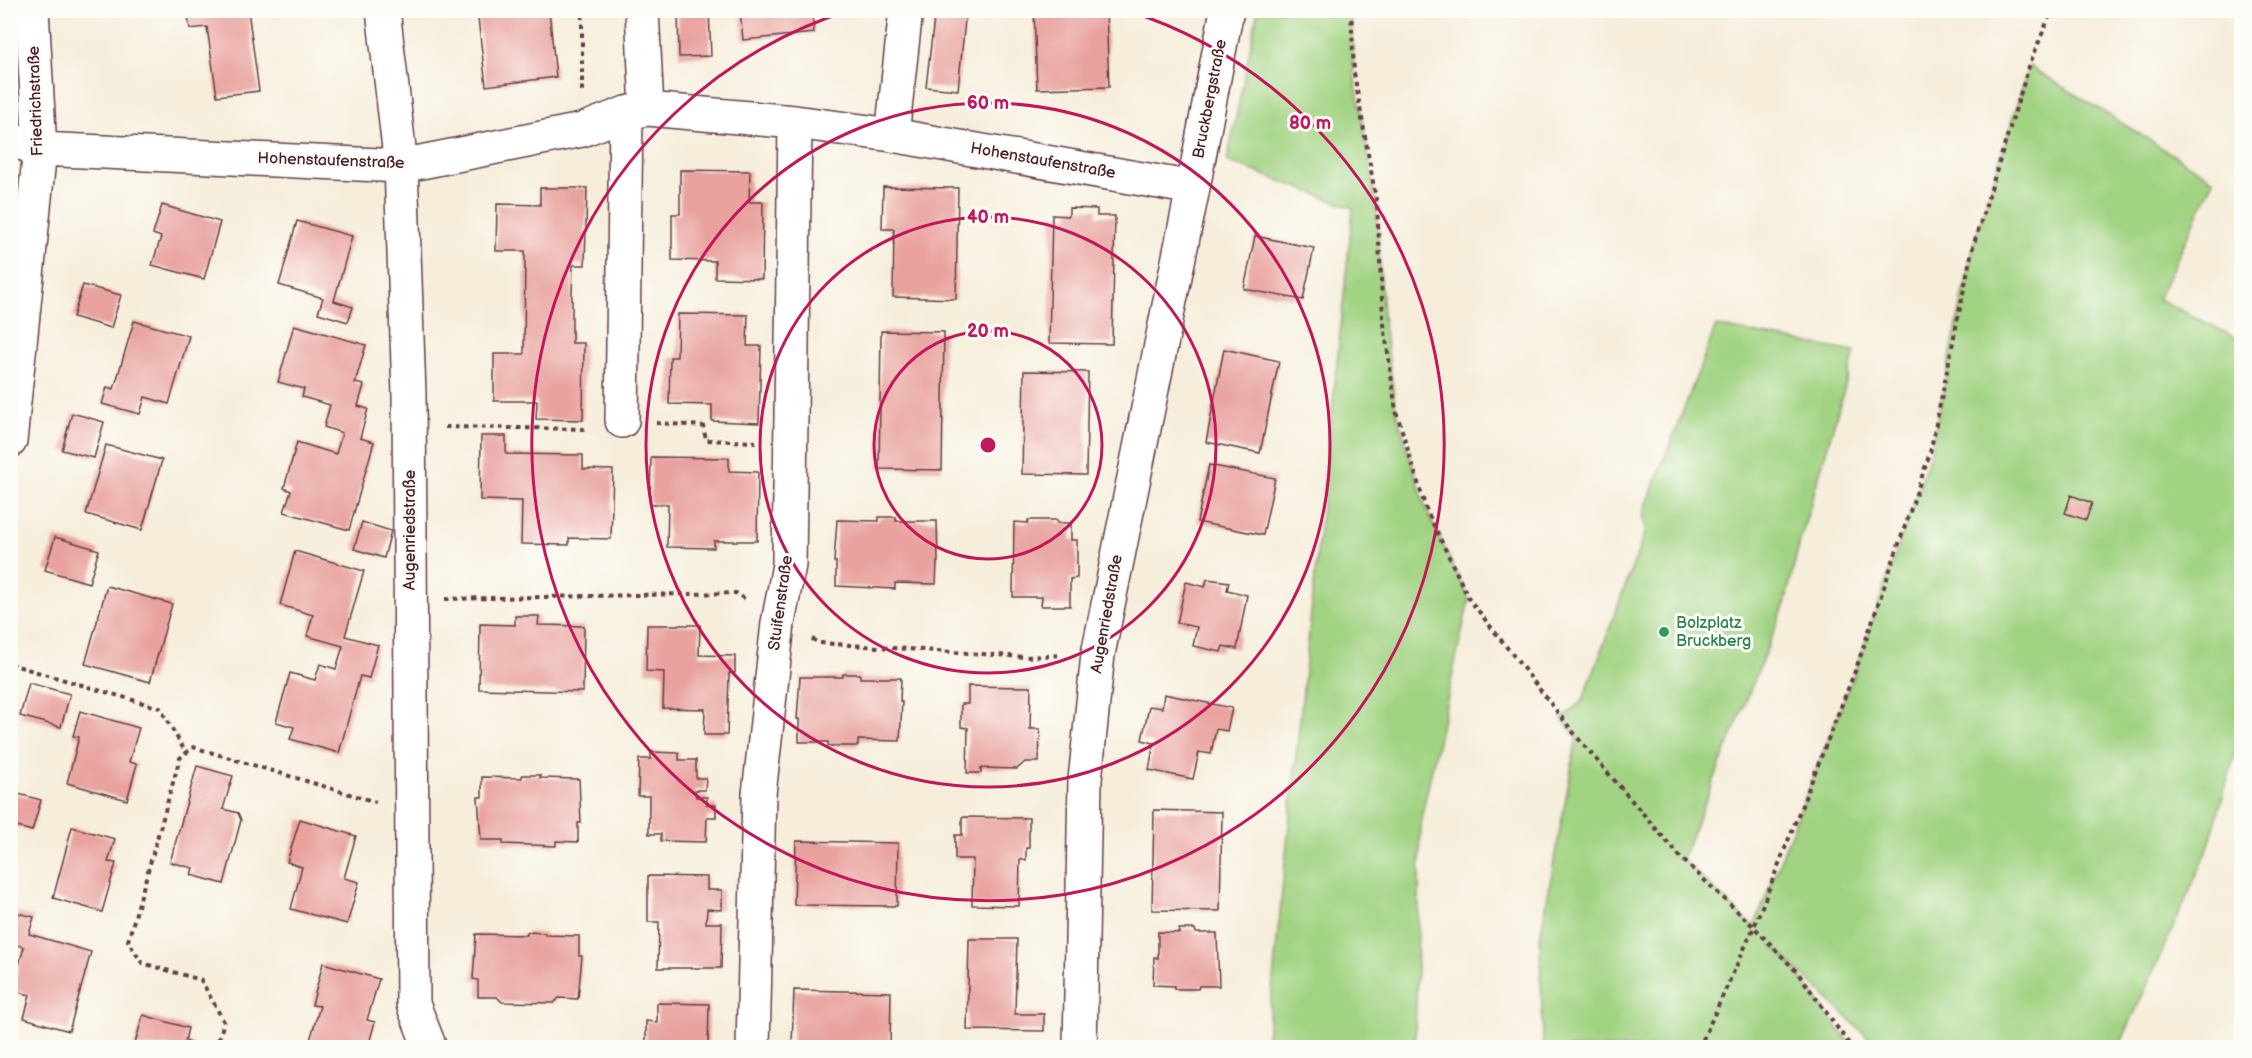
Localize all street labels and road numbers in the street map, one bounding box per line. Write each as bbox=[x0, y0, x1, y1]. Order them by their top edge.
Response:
street label: Bruckbergstraße bbox=[1189, 37, 1231, 160]
street label: Friedrichstraße bbox=[25, 45, 47, 156]
street label: Hohenstaufenstraße bbox=[969, 139, 1118, 183]
street label: Hohenstaufenstraße bbox=[257, 149, 405, 173]
street label: Augenriedstraße bbox=[401, 469, 420, 590]
street label: Augenriedstraße bbox=[1087, 553, 1127, 675]
street label: Stuifenstraße bbox=[765, 554, 797, 652]

